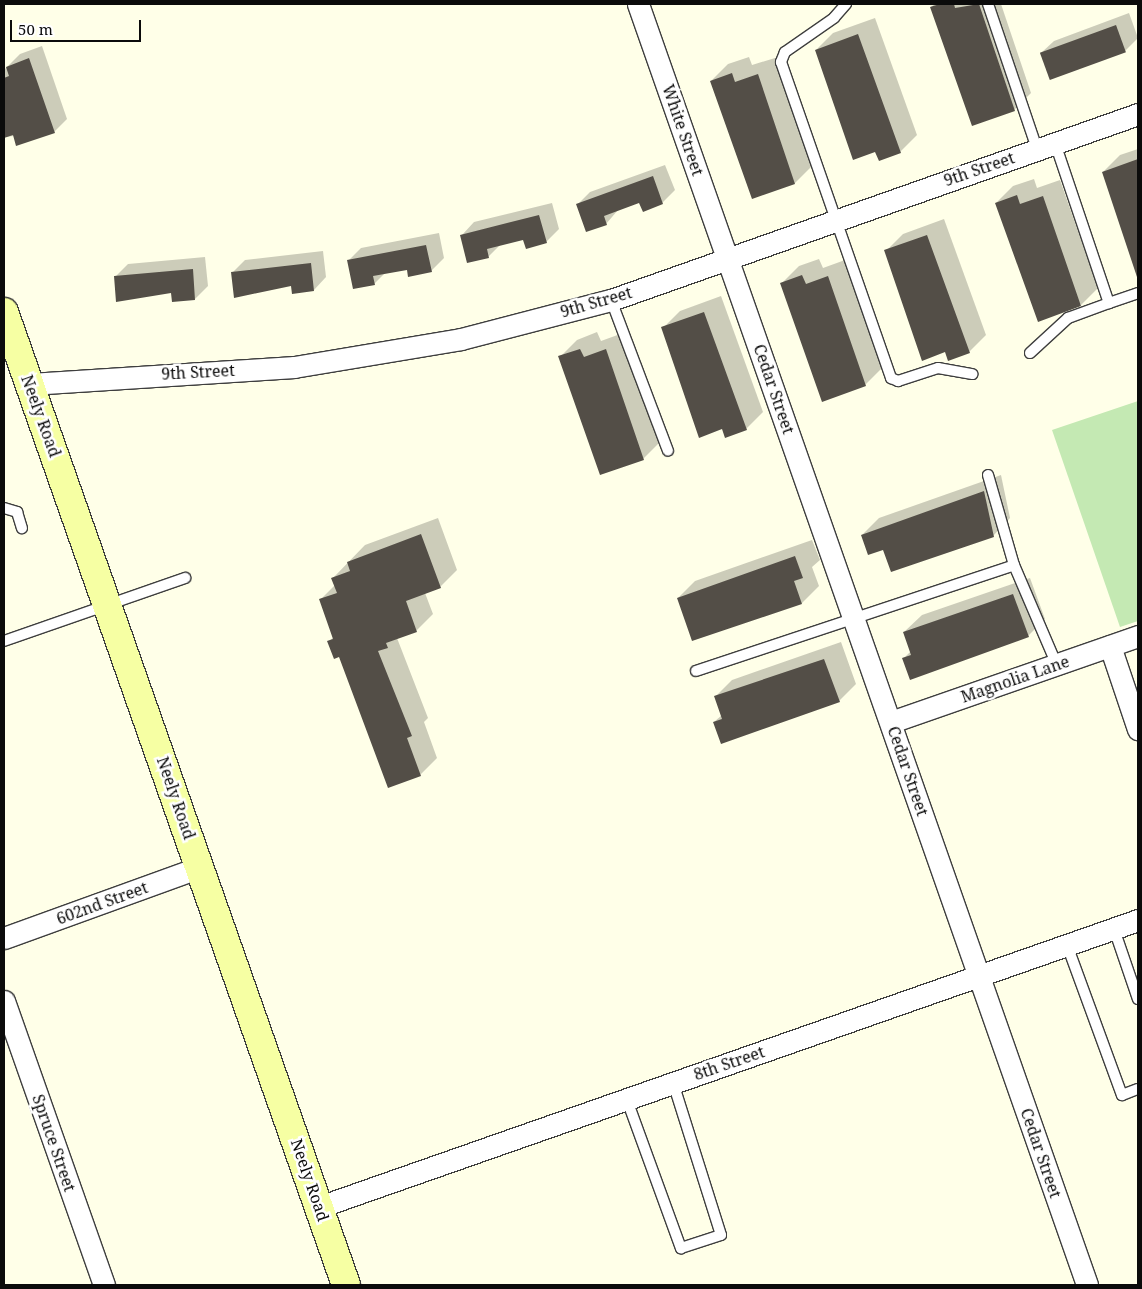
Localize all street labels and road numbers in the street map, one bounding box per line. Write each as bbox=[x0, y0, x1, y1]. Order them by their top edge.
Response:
street label: White Street bbox=[658, 82, 708, 178]
street label: 9th Street bbox=[941, 148, 1017, 190]
street label: 9th Street bbox=[558, 283, 634, 321]
street label: Cedar Street bbox=[750, 342, 798, 436]
street label: 9th Street bbox=[161, 360, 235, 384]
street label: Neely Road bbox=[17, 372, 65, 460]
street label: Magnolia Lane bbox=[958, 651, 1072, 707]
street label: Cedar Street bbox=[884, 724, 932, 818]
street label: Neely Road bbox=[153, 754, 199, 842]
street label: 602nd Street bbox=[54, 878, 150, 928]
street label: 8th Street bbox=[691, 1042, 767, 1084]
street label: Spruce Street bbox=[28, 1092, 80, 1194]
street label: Cedar Street bbox=[1017, 1106, 1065, 1200]
street label: Neely Road bbox=[287, 1136, 333, 1224]

